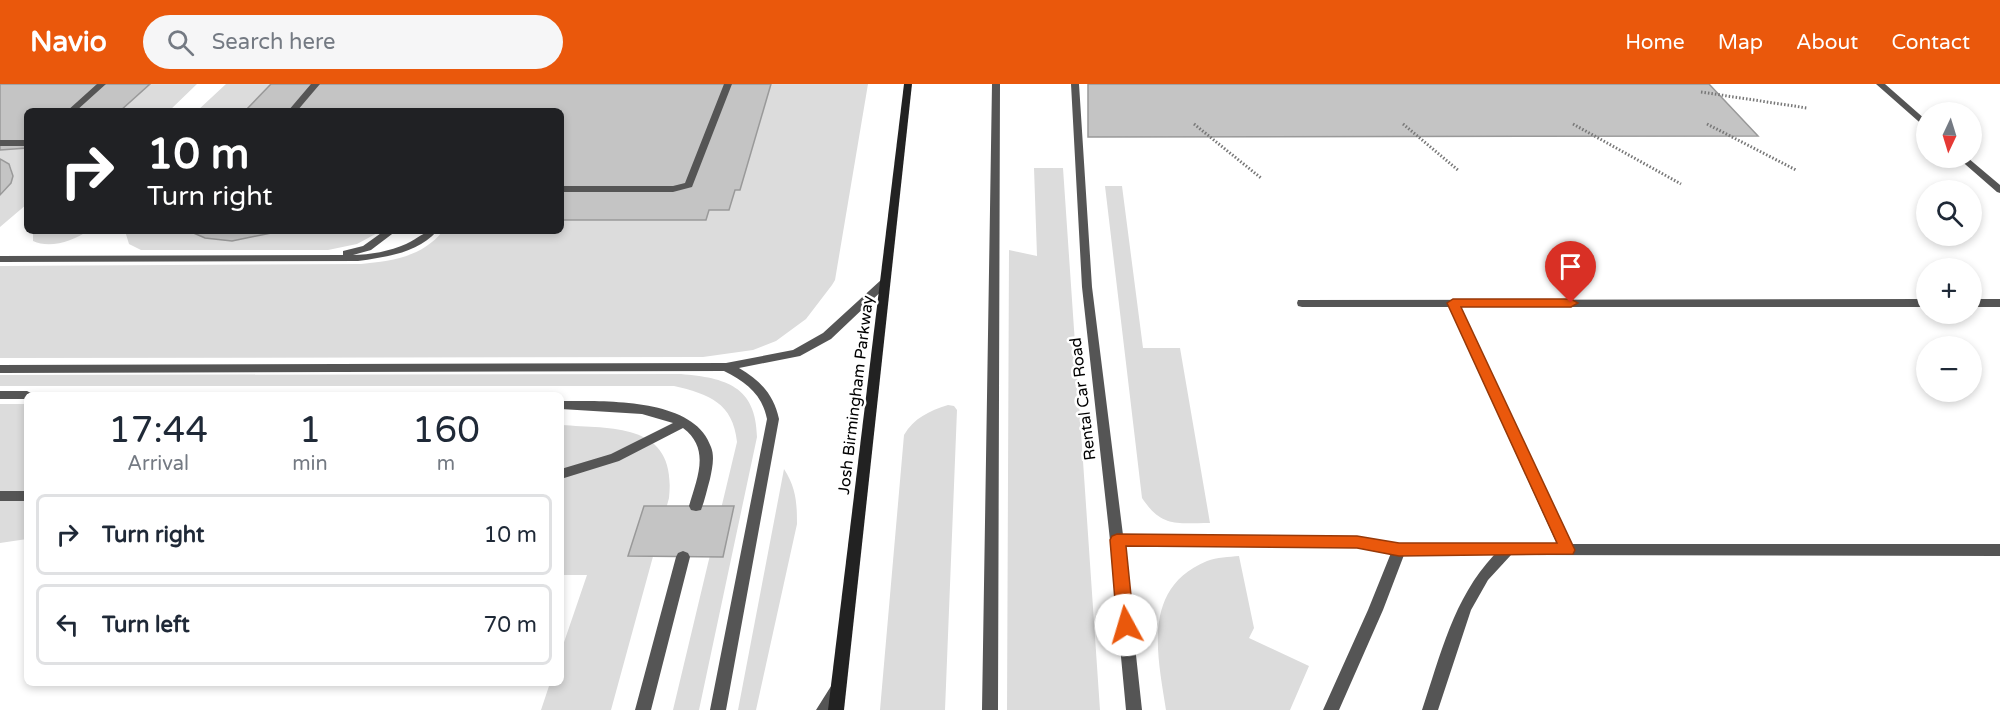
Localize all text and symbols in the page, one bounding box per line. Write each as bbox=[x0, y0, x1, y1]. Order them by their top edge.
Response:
search box bbox=[143, 15, 563, 69]
text: Navio bbox=[30, 25, 107, 59]
icon: search bbox=[164, 26, 197, 59]
text: Search here bbox=[212, 29, 336, 55]
text: Home bbox=[1625, 30, 1685, 55]
text: Map bbox=[1718, 30, 1763, 55]
text: About bbox=[1796, 30, 1858, 55]
text: Contact bbox=[1891, 30, 1970, 55]
north arrow bbox=[1916, 102, 1982, 168]
map controls bbox=[1916, 102, 1982, 402]
text: 10 m bbox=[147, 129, 249, 180]
icon: right bbox=[48, 132, 126, 210]
text: Turn right bbox=[147, 180, 273, 213]
button: search bbox=[1916, 180, 1982, 246]
pin bbox=[1545, 241, 1596, 303]
icon: arrive bbox=[1554, 250, 1587, 283]
button: + bbox=[1916, 258, 1982, 324]
street label: Josh Birmingham Parkway bbox=[834, 294, 878, 496]
street label: Rental Car Road bbox=[1066, 336, 1100, 462]
button: − bbox=[1916, 336, 1982, 402]
text: 17:44 bbox=[108, 409, 208, 452]
text: 1 bbox=[299, 409, 321, 452]
text: 160 bbox=[412, 409, 480, 452]
text: Arrival bbox=[127, 452, 189, 476]
text: min bbox=[292, 452, 328, 476]
text: m bbox=[437, 452, 455, 476]
icon: right bbox=[51, 518, 84, 551]
text: Turn right bbox=[102, 522, 204, 548]
text: 10 m bbox=[483, 522, 537, 548]
position arrow bbox=[1094, 593, 1158, 657]
icon: left bbox=[51, 608, 84, 641]
text: Turn left bbox=[102, 612, 190, 638]
text: 70 m bbox=[483, 612, 537, 638]

